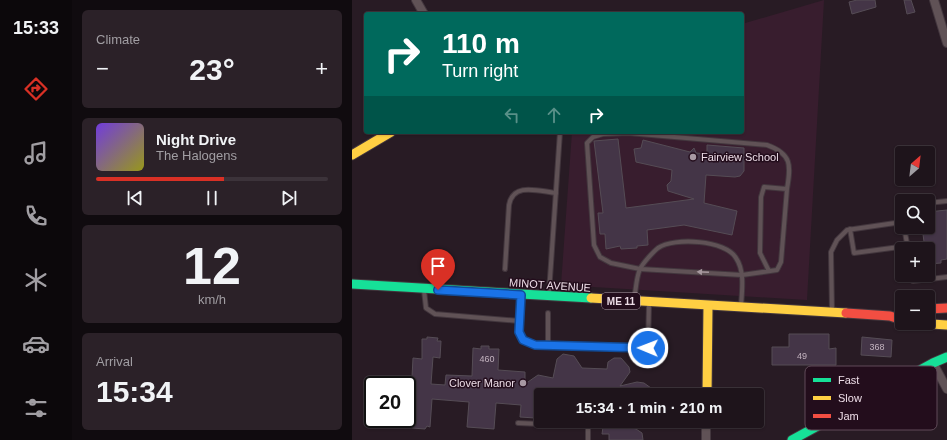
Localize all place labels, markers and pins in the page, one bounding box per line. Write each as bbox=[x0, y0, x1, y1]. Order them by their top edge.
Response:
place label: Fairview School bbox=[701, 151, 779, 163]
marker: Fairview School bbox=[688, 152, 698, 162]
pin bbox=[421, 249, 455, 290]
place label: Clover Manor bbox=[449, 377, 515, 389]
marker: Clover Manor bbox=[518, 378, 528, 388]

